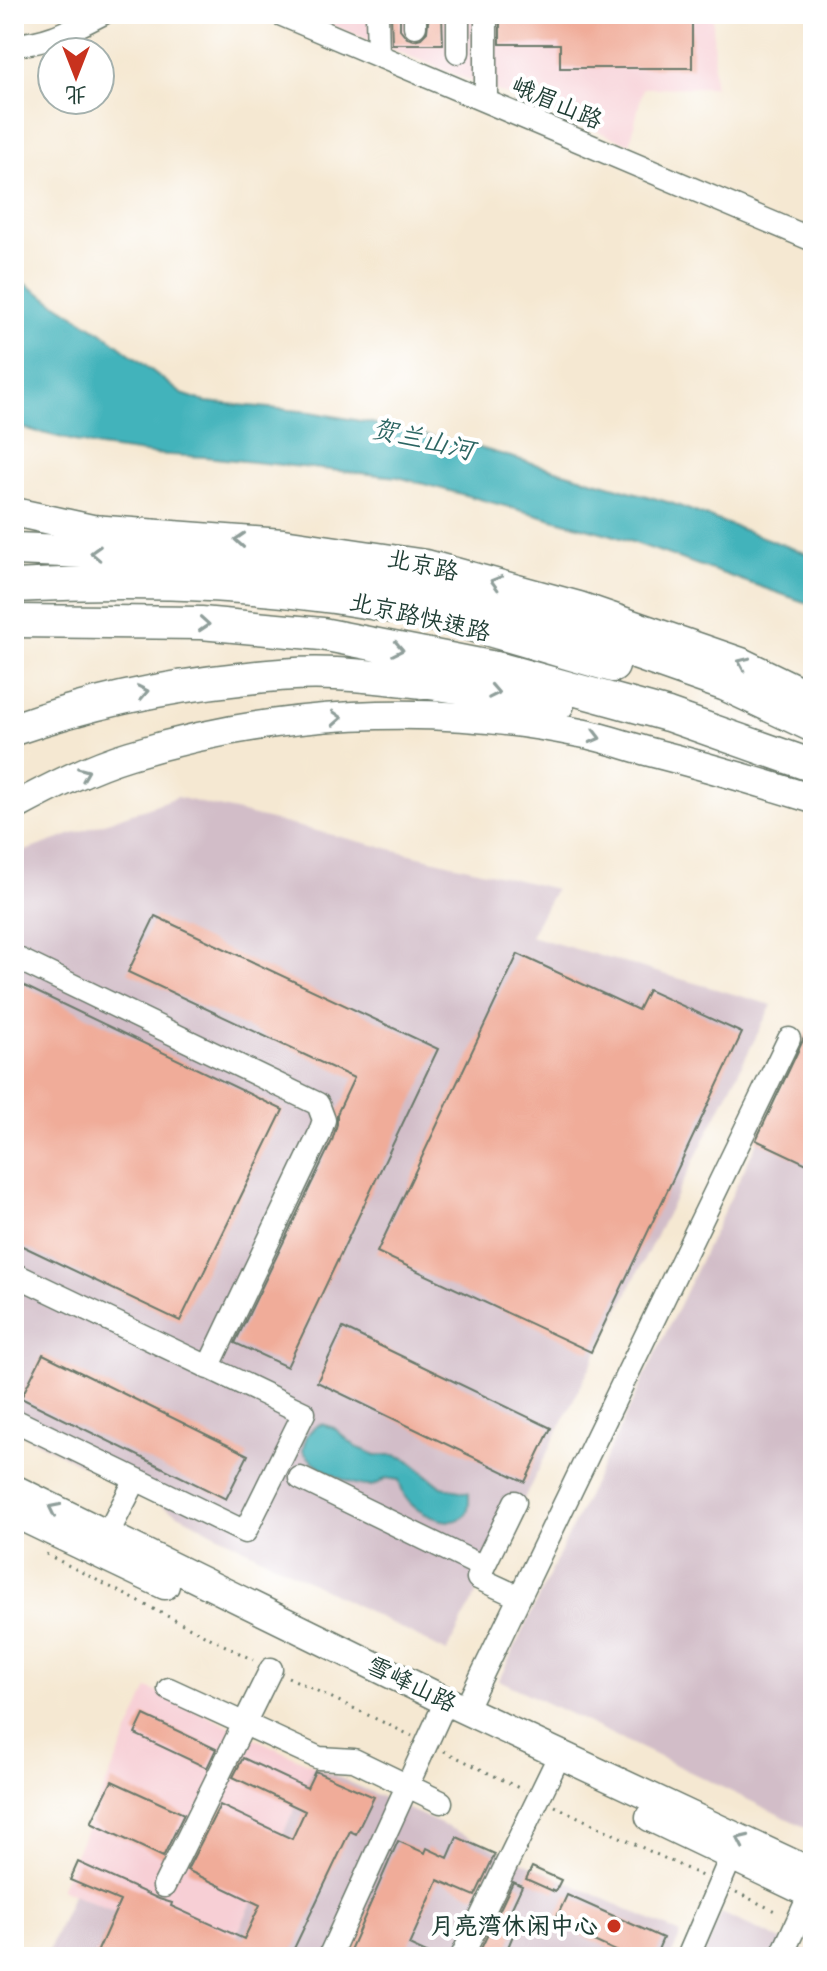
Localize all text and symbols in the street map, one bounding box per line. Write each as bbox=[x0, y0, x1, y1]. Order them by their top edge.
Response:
north arrow bbox=[36, 36, 116, 116]
street label: 峨眉山路 bbox=[507, 69, 608, 136]
text: 北 bbox=[65, 81, 87, 111]
water label: 贺兰山河 bbox=[369, 410, 482, 468]
one-way arrow bbox=[233, 532, 246, 549]
street label: 北京路 bbox=[385, 541, 462, 587]
one-way arrow bbox=[89, 545, 102, 562]
one-way arrow bbox=[489, 575, 503, 591]
street label: 北京路快速路 bbox=[346, 584, 494, 648]
one-way arrow bbox=[198, 615, 211, 632]
one-way arrow bbox=[391, 640, 404, 657]
one-way arrow bbox=[736, 657, 751, 673]
one-way arrow bbox=[487, 683, 500, 700]
one-way arrow bbox=[135, 684, 149, 701]
one-way arrow bbox=[331, 710, 344, 727]
one-way arrow bbox=[588, 727, 602, 744]
one-way arrow bbox=[76, 767, 90, 783]
one-way arrow bbox=[47, 1503, 62, 1519]
street label: 雪峰山路 bbox=[362, 1648, 463, 1719]
one-way arrow bbox=[736, 1834, 751, 1850]
place label: 月亮湾休闲中心 bbox=[430, 1909, 598, 1941]
marker: 月亮湾休闲中心 bbox=[605, 1917, 623, 1935]

